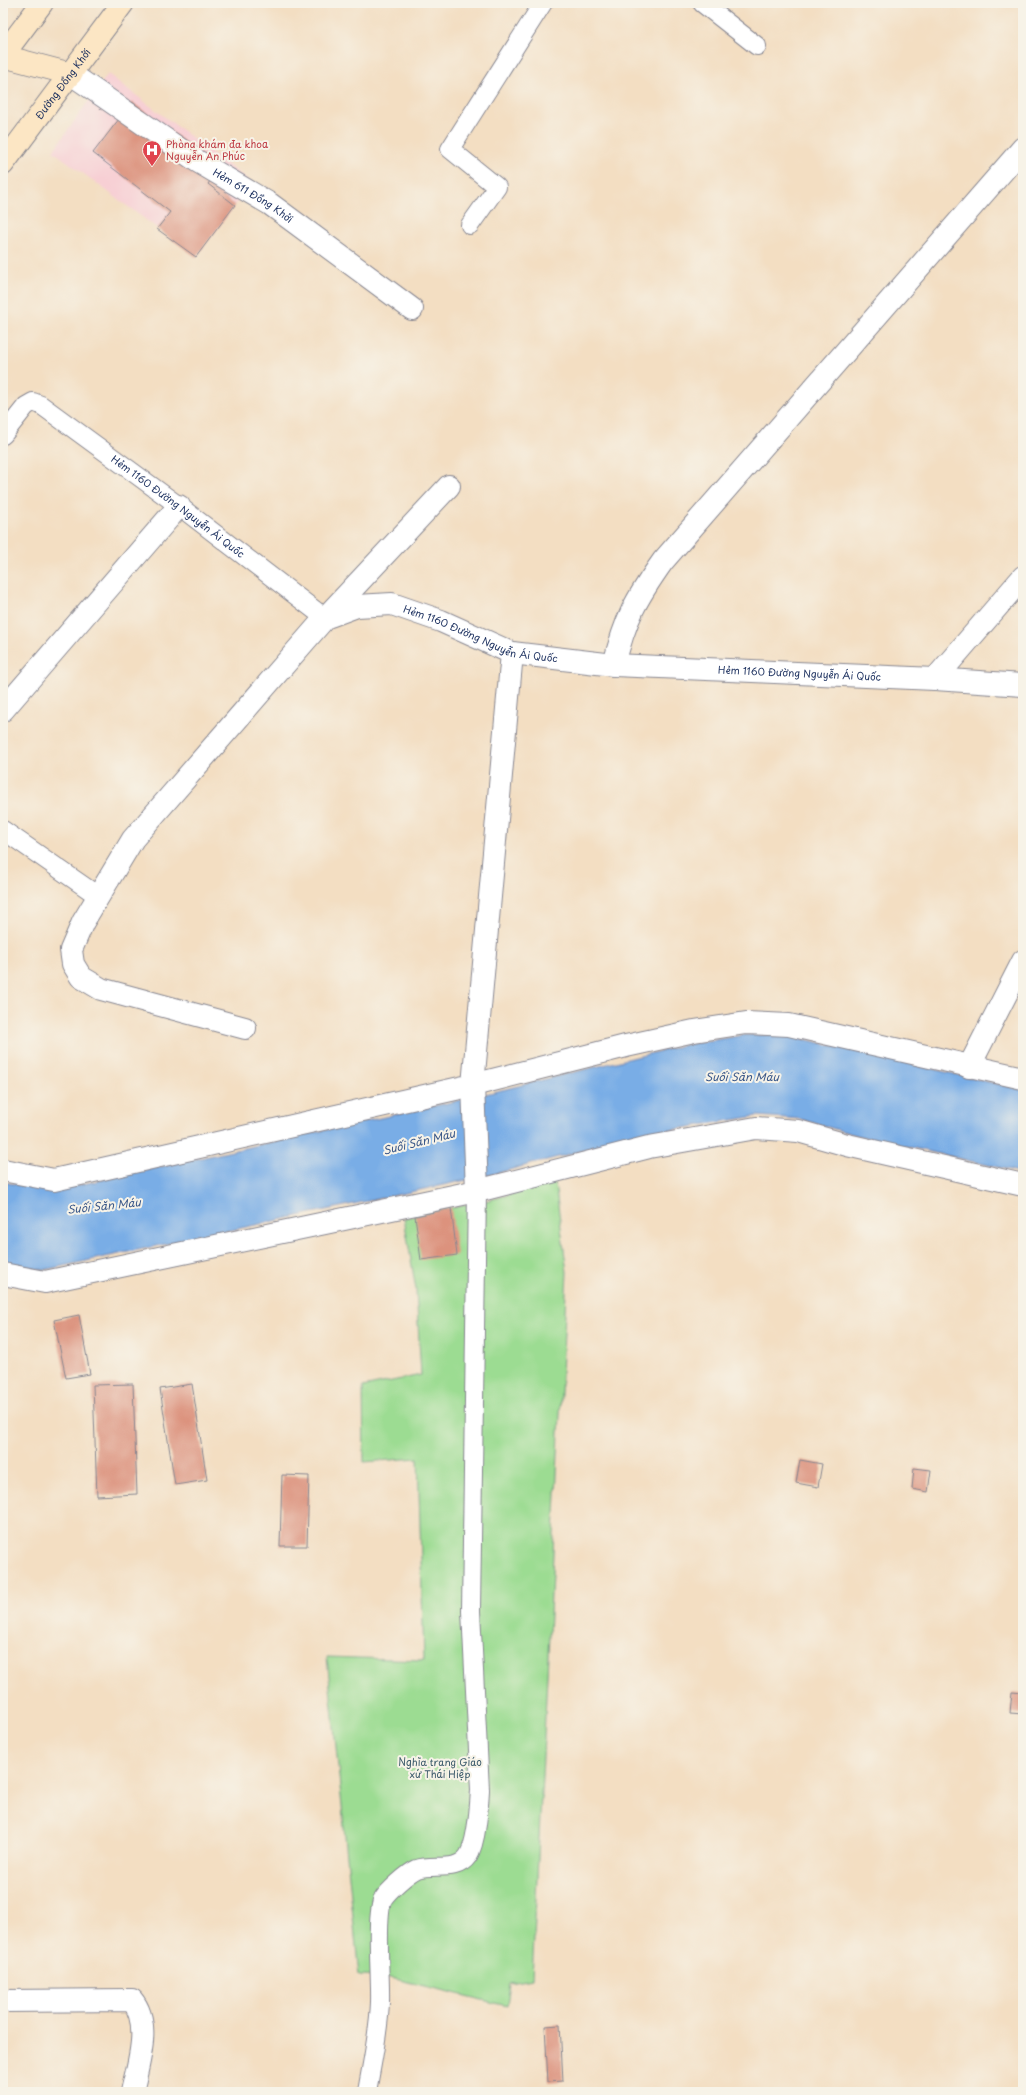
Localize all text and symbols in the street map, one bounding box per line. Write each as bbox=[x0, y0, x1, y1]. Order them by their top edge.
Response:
street label: Đường Đồng Khởi bbox=[31, 45, 94, 122]
place label: Phòng khám đa khoa Nguyễn An Phúc bbox=[166, 136, 269, 163]
hospital icon: Phòng khám đa khoa Nguyễn An Phúc bbox=[141, 139, 163, 167]
street label: Hẻm 611 Đồng Khởi bbox=[210, 164, 297, 226]
street label: Hẻm 1160 Đường Nguyễn Ái Quốc bbox=[109, 451, 248, 561]
street label: Hẻm 1160 Đường Nguyễn Ái Quốc bbox=[402, 601, 559, 665]
street label: Hẻm 1160 Đường Nguyễn Ái Quốc bbox=[718, 662, 881, 684]
water label: Suối Săn Máu bbox=[705, 1068, 780, 1085]
water label: Suối Săn Máu bbox=[381, 1124, 458, 1159]
water label: Suối Săn Máu bbox=[66, 1193, 143, 1218]
park label: Nghĩa trang Giáo xứ Thái Hiệp bbox=[398, 1754, 482, 1781]

